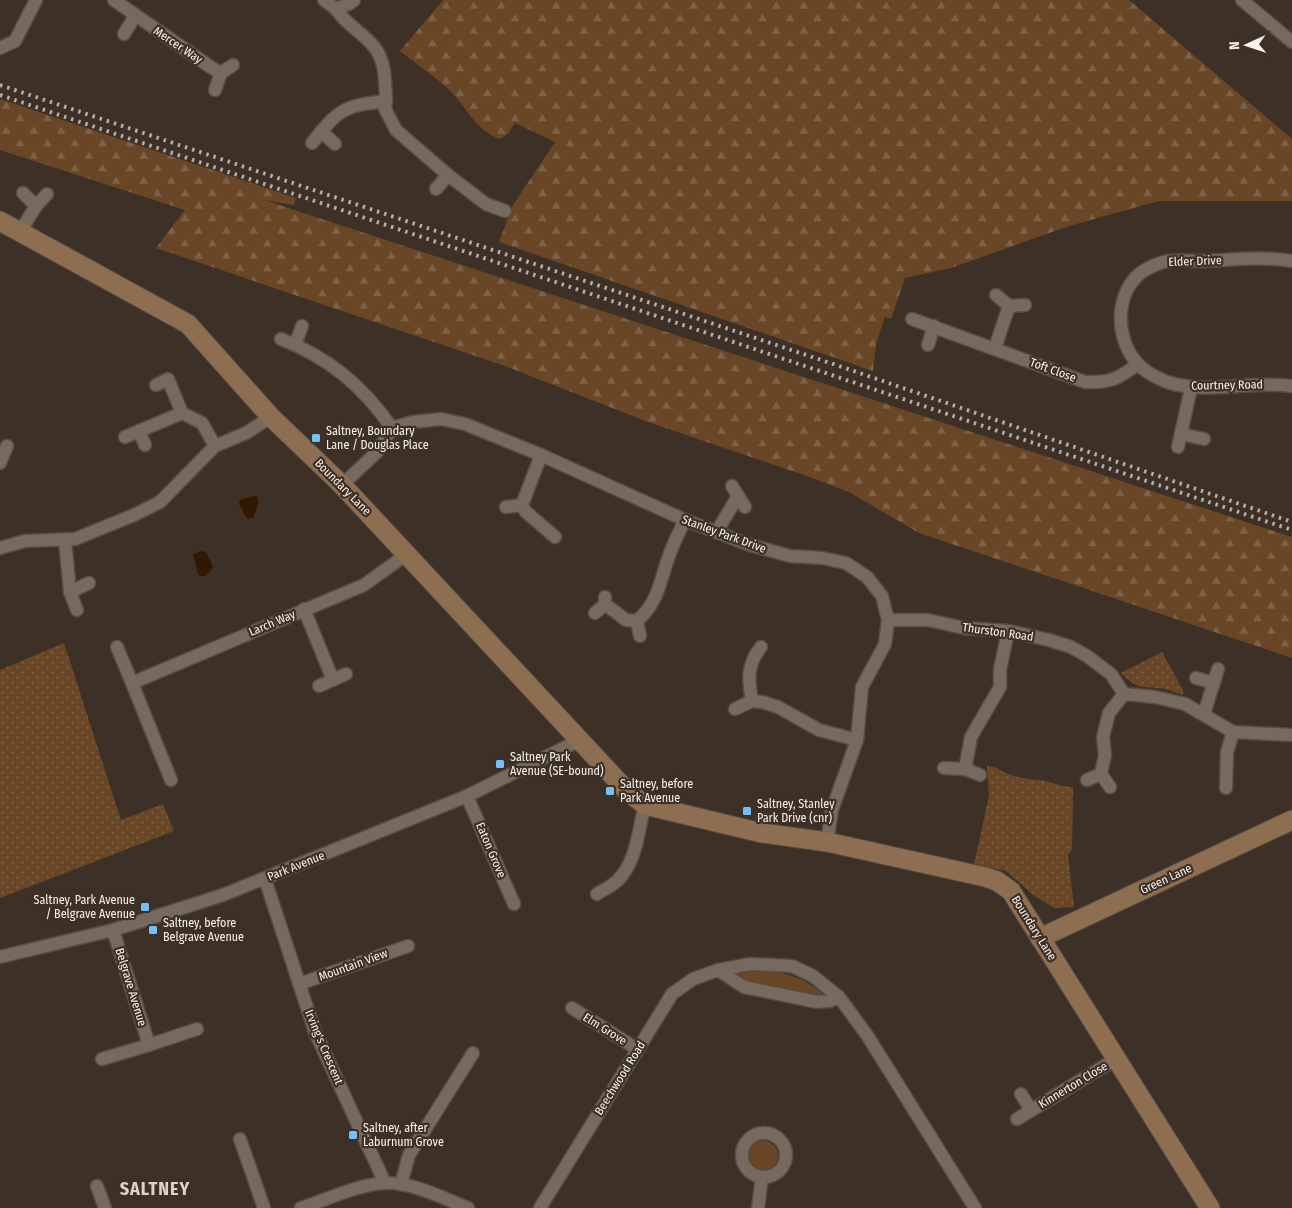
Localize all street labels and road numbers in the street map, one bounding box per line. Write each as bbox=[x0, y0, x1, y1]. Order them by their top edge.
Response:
street label: Mercer Way bbox=[151, 24, 206, 67]
street label: Elder Drive bbox=[1168, 253, 1222, 269]
street label: Toft Close bbox=[1028, 355, 1078, 385]
street label: Courtney Road bbox=[1191, 377, 1263, 393]
street label: Boundary Lane bbox=[312, 456, 374, 518]
street label: Stanley Park Drive bbox=[680, 512, 768, 556]
street label: Larch Way bbox=[247, 607, 298, 639]
street label: Thurston Road bbox=[962, 620, 1034, 644]
street label: Eaton Grove bbox=[473, 820, 509, 880]
street label: Park Avenue bbox=[265, 848, 327, 884]
street label: Green Lane bbox=[1138, 861, 1194, 897]
street label: Boundary Lane bbox=[1009, 893, 1059, 963]
street label: Belgrave Avenue bbox=[112, 946, 150, 1028]
street label: Mountain View bbox=[317, 946, 389, 984]
street label: Irving's Crescent bbox=[302, 1008, 346, 1087]
street label: Elm Grove bbox=[581, 1010, 630, 1048]
street label: Beechwood Road bbox=[592, 1038, 648, 1118]
street label: Kinnerton Close bbox=[1036, 1059, 1110, 1111]

